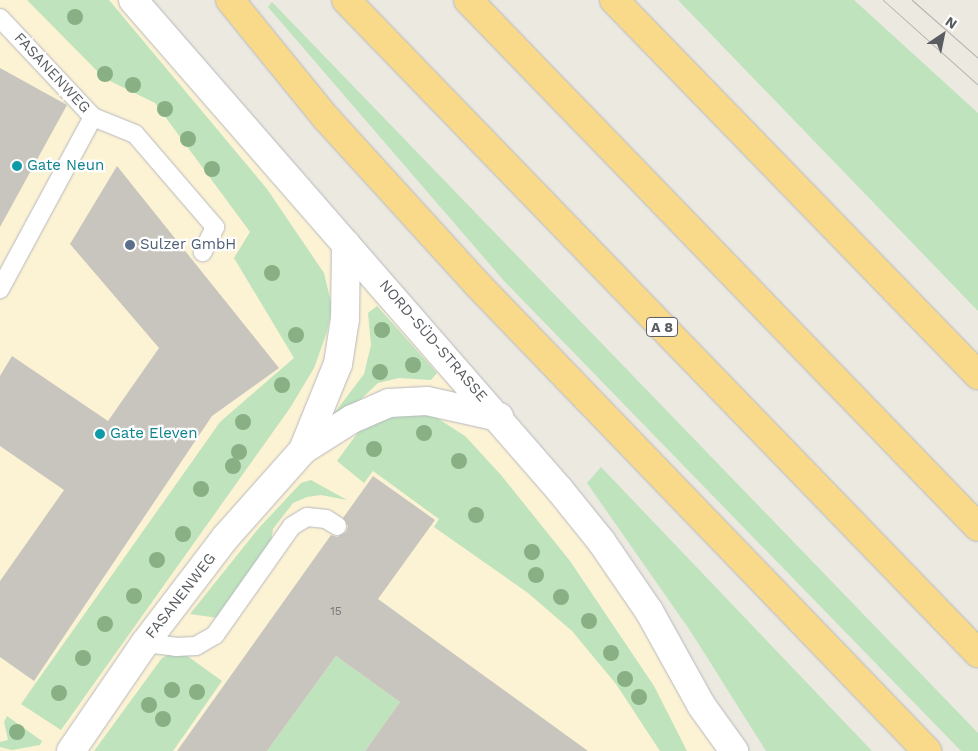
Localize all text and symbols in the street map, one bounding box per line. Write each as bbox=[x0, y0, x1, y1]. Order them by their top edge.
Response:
north arrow bbox=[918, 10, 968, 60]
text: N bbox=[943, 13, 960, 32]
street label: FASANENWEG bbox=[10, 29, 94, 117]
place label: Gate Neun bbox=[27, 157, 104, 175]
marker: Gate Neun bbox=[11, 160, 23, 172]
place label: Sulzer GmbH bbox=[140, 236, 237, 254]
marker: Sulzer GmbH bbox=[124, 239, 136, 251]
street label: NORD-SÜD-STRASSE bbox=[375, 276, 491, 406]
road number: A 8 bbox=[646, 316, 678, 338]
place label: Gate Eleven bbox=[110, 425, 197, 443]
marker: Gate Eleven bbox=[94, 428, 106, 440]
street label: FASANENWEG bbox=[142, 550, 220, 642]
house number: 15 bbox=[330, 605, 342, 619]

